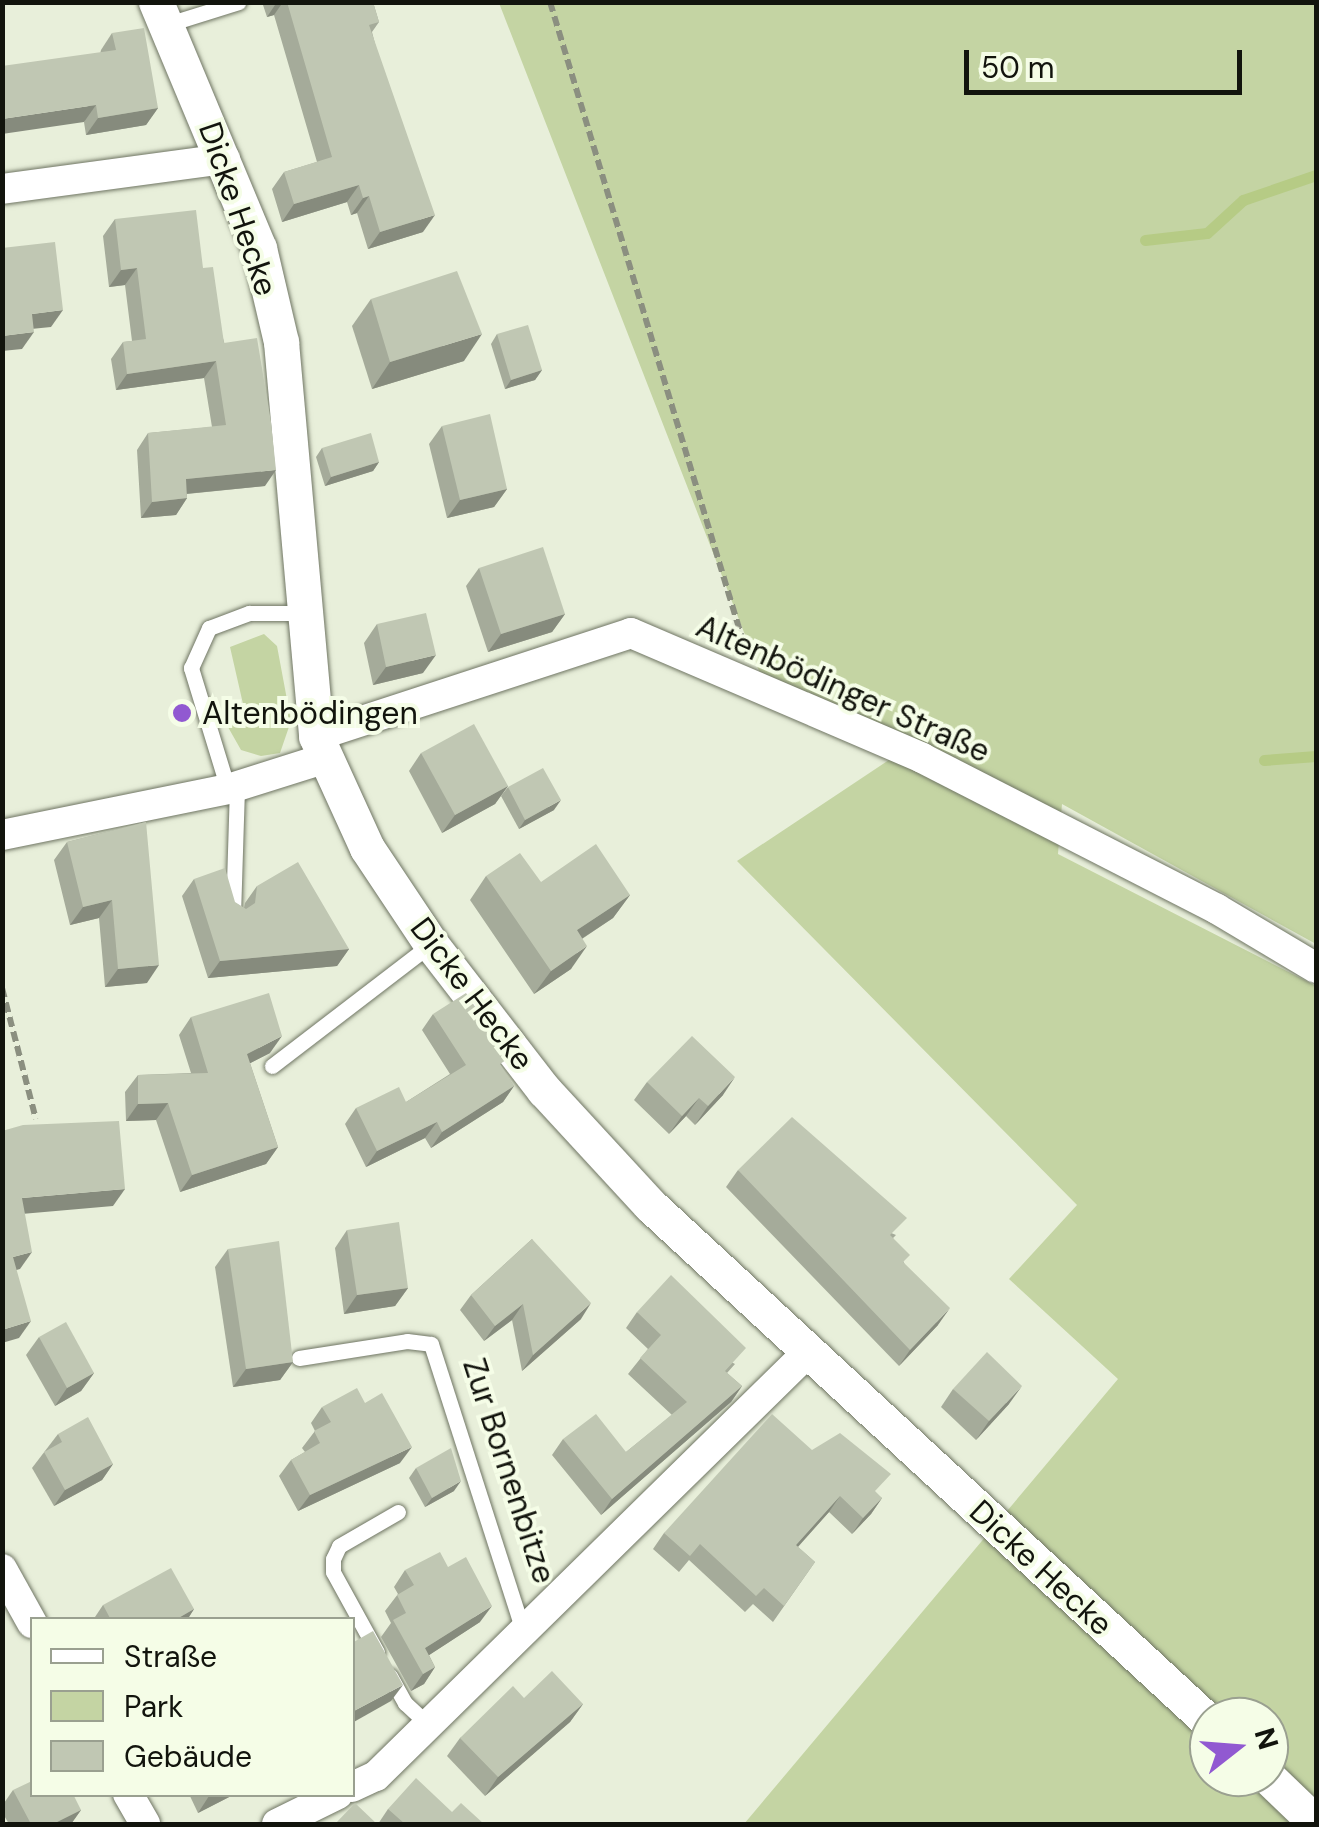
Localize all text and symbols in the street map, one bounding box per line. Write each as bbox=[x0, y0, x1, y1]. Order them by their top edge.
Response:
scale bar bbox=[969, 30, 1246, 92]
text: 50 m bbox=[981, 48, 1055, 87]
street label: Dicke Hecke bbox=[190, 117, 286, 301]
street label: Altenbödinger Straße bbox=[690, 607, 996, 771]
place label: Altenbödingen bbox=[202, 694, 418, 732]
marker: Altenbödingen bbox=[171, 702, 193, 724]
street label: Dicke Hecke bbox=[402, 910, 542, 1078]
street label: Zur Bornenbitze bbox=[455, 1354, 563, 1588]
street label: Dicke Hecke bbox=[962, 1492, 1120, 1644]
legend bbox=[30, 1617, 355, 1797]
text: Straße bbox=[124, 1637, 217, 1676]
text: Park bbox=[124, 1687, 183, 1726]
north arrow bbox=[1189, 1697, 1289, 1797]
text: N bbox=[1246, 1723, 1287, 1754]
text: Gebäude bbox=[124, 1737, 252, 1776]

